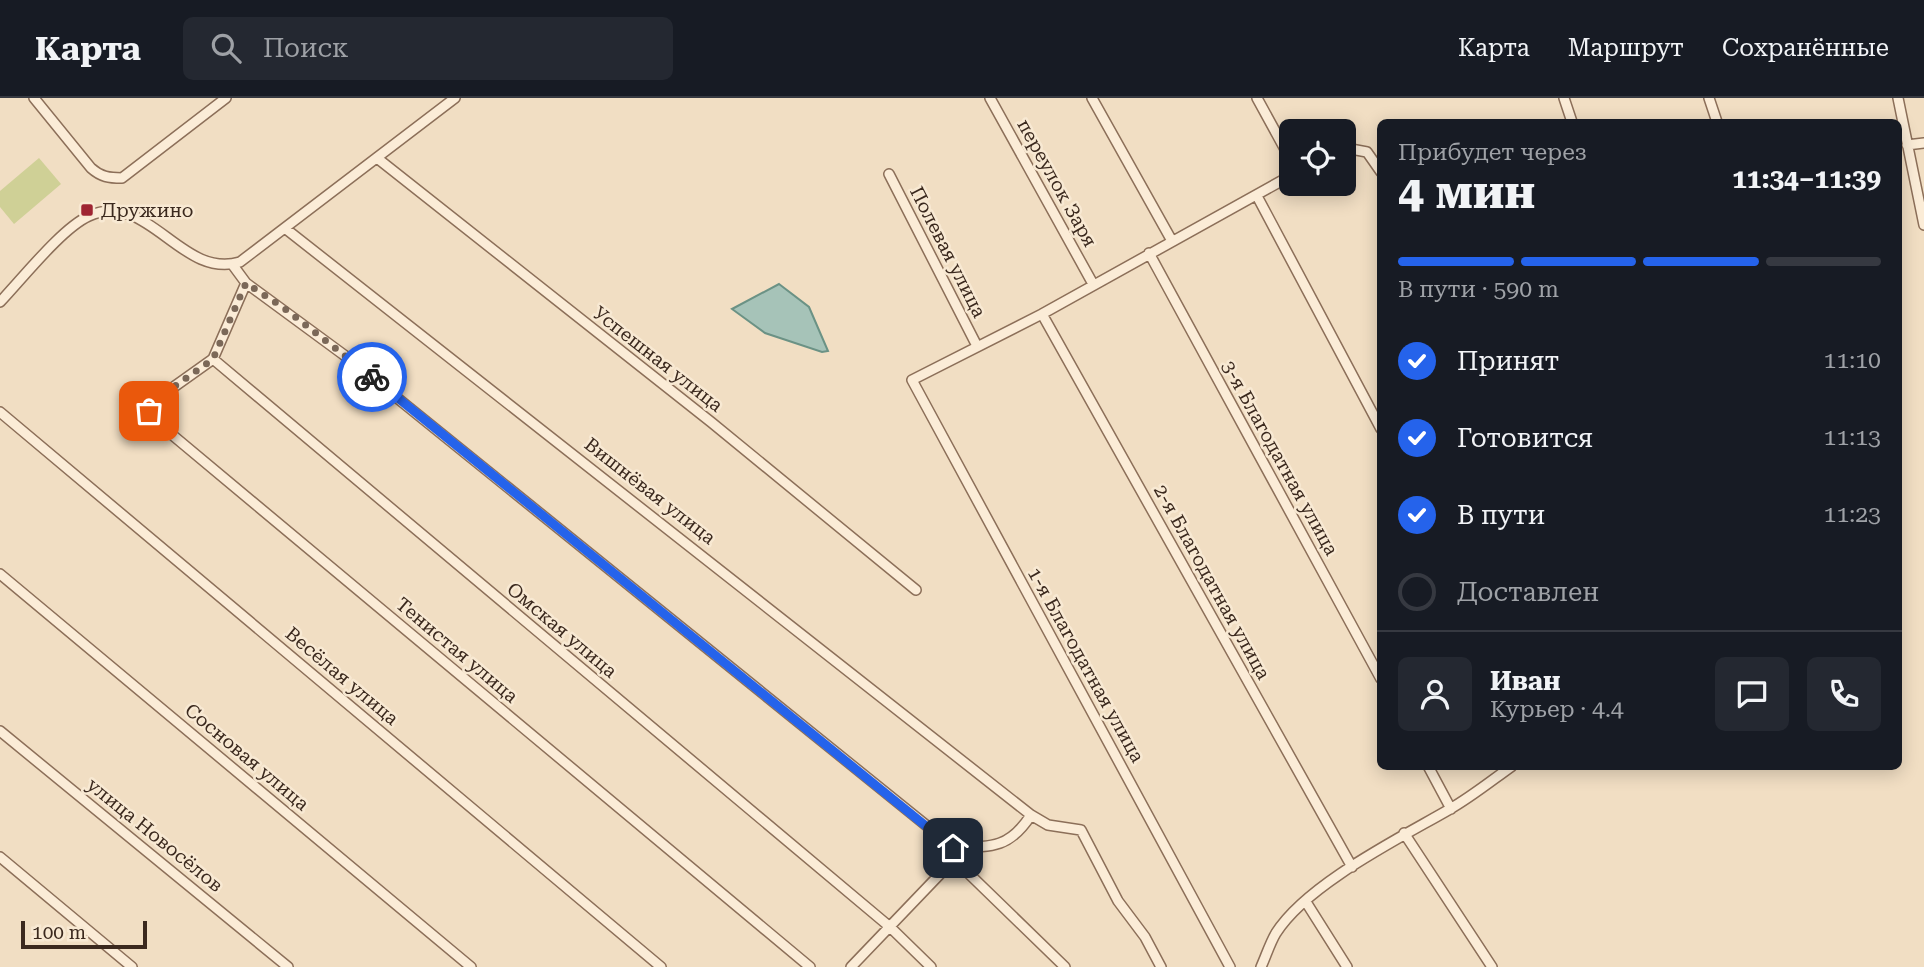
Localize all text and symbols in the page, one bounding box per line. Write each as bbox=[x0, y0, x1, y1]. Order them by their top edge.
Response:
search box bbox=[183, 17, 673, 80]
text: Карта bbox=[35, 29, 141, 68]
icon: search bbox=[207, 29, 245, 67]
text: Поиск bbox=[263, 33, 349, 63]
text: Карта bbox=[1458, 34, 1530, 62]
text: Маршрут bbox=[1568, 34, 1684, 62]
text: Сохранённые bbox=[1722, 34, 1889, 62]
street label: переулок Заря bbox=[1012, 115, 1102, 251]
map controls bbox=[1279, 119, 1356, 196]
button: locate bbox=[1279, 119, 1356, 196]
text: Прибудет через bbox=[1398, 139, 1587, 166]
text: 11:34–11:39 bbox=[1732, 164, 1881, 194]
text: 4 мин bbox=[1398, 165, 1535, 219]
street label: Полевая улица bbox=[905, 183, 991, 322]
place label: Дружино bbox=[101, 199, 193, 222]
marker: Дружино bbox=[79, 202, 95, 218]
text: В пути · 590 m bbox=[1398, 276, 1559, 303]
street label: Успешная улица bbox=[589, 301, 728, 417]
courier bbox=[337, 342, 407, 412]
icon: check bbox=[1398, 342, 1436, 380]
text: Принят bbox=[1457, 346, 1559, 376]
text: 11:10 bbox=[1824, 347, 1881, 374]
street label: 3-я Благодатная улица bbox=[1217, 356, 1344, 560]
icon: bike bbox=[353, 358, 391, 396]
pin bbox=[119, 381, 179, 441]
icon: bag bbox=[130, 392, 168, 430]
icon: check bbox=[1398, 419, 1436, 457]
text: Готовится bbox=[1457, 423, 1593, 453]
text: 11:13 bbox=[1824, 424, 1881, 451]
street label: Вишнёвая улица bbox=[580, 433, 721, 550]
street label: 2-я Благодатная улица bbox=[1149, 480, 1276, 684]
icon: check bbox=[1398, 496, 1436, 534]
text: В пути bbox=[1457, 500, 1545, 530]
text: 11:23 bbox=[1824, 501, 1881, 528]
street label: 1-я Благодатная улица bbox=[1023, 563, 1150, 767]
street label: Омская улица bbox=[502, 577, 622, 683]
text: Доставлен bbox=[1457, 577, 1599, 607]
street label: Тенистая улица bbox=[391, 592, 523, 708]
street label: Весёлая улица bbox=[281, 622, 404, 730]
button: person bbox=[1398, 657, 1472, 731]
button: chat bbox=[1715, 657, 1789, 731]
button: phone bbox=[1807, 657, 1881, 731]
text: Иван bbox=[1490, 666, 1561, 696]
text: Курьер · 4.4 bbox=[1490, 696, 1624, 723]
street label: Сосновая улица bbox=[180, 698, 314, 816]
street label: улица Новосёлов bbox=[82, 773, 228, 897]
pin bbox=[923, 818, 983, 878]
icon: home bbox=[934, 829, 972, 867]
scale bar bbox=[21, 918, 147, 950]
text: 100 m bbox=[32, 921, 86, 944]

